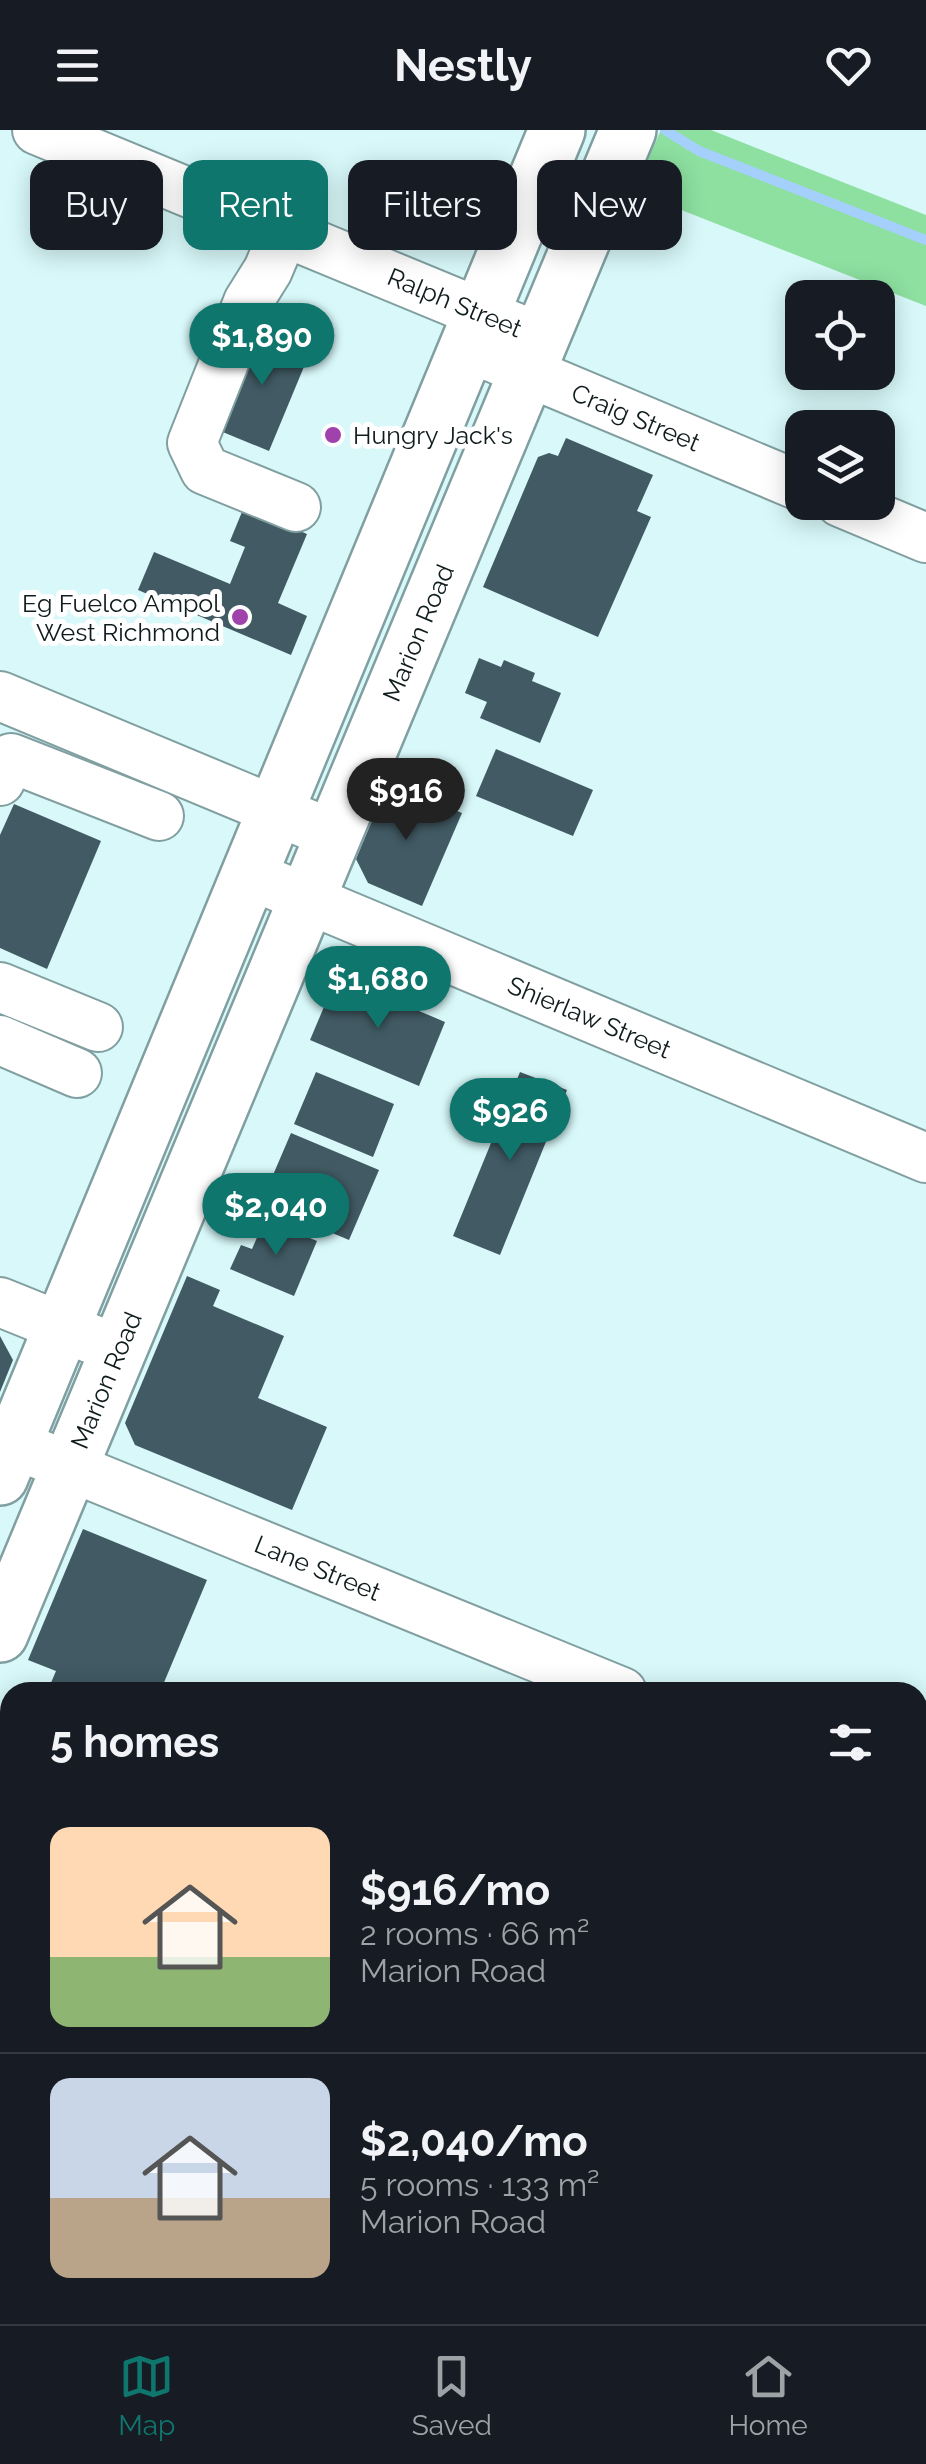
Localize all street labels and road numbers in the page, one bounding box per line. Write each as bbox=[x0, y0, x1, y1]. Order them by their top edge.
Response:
street label: Ralph Street bbox=[383, 261, 527, 344]
street label: Craig Street bbox=[567, 377, 705, 458]
street label: Marion Road bbox=[376, 560, 460, 706]
street label: Shierlaw Street bbox=[503, 970, 676, 1065]
street label: Marion Road bbox=[64, 1307, 148, 1453]
street label: Lane Street bbox=[250, 1529, 386, 1607]

